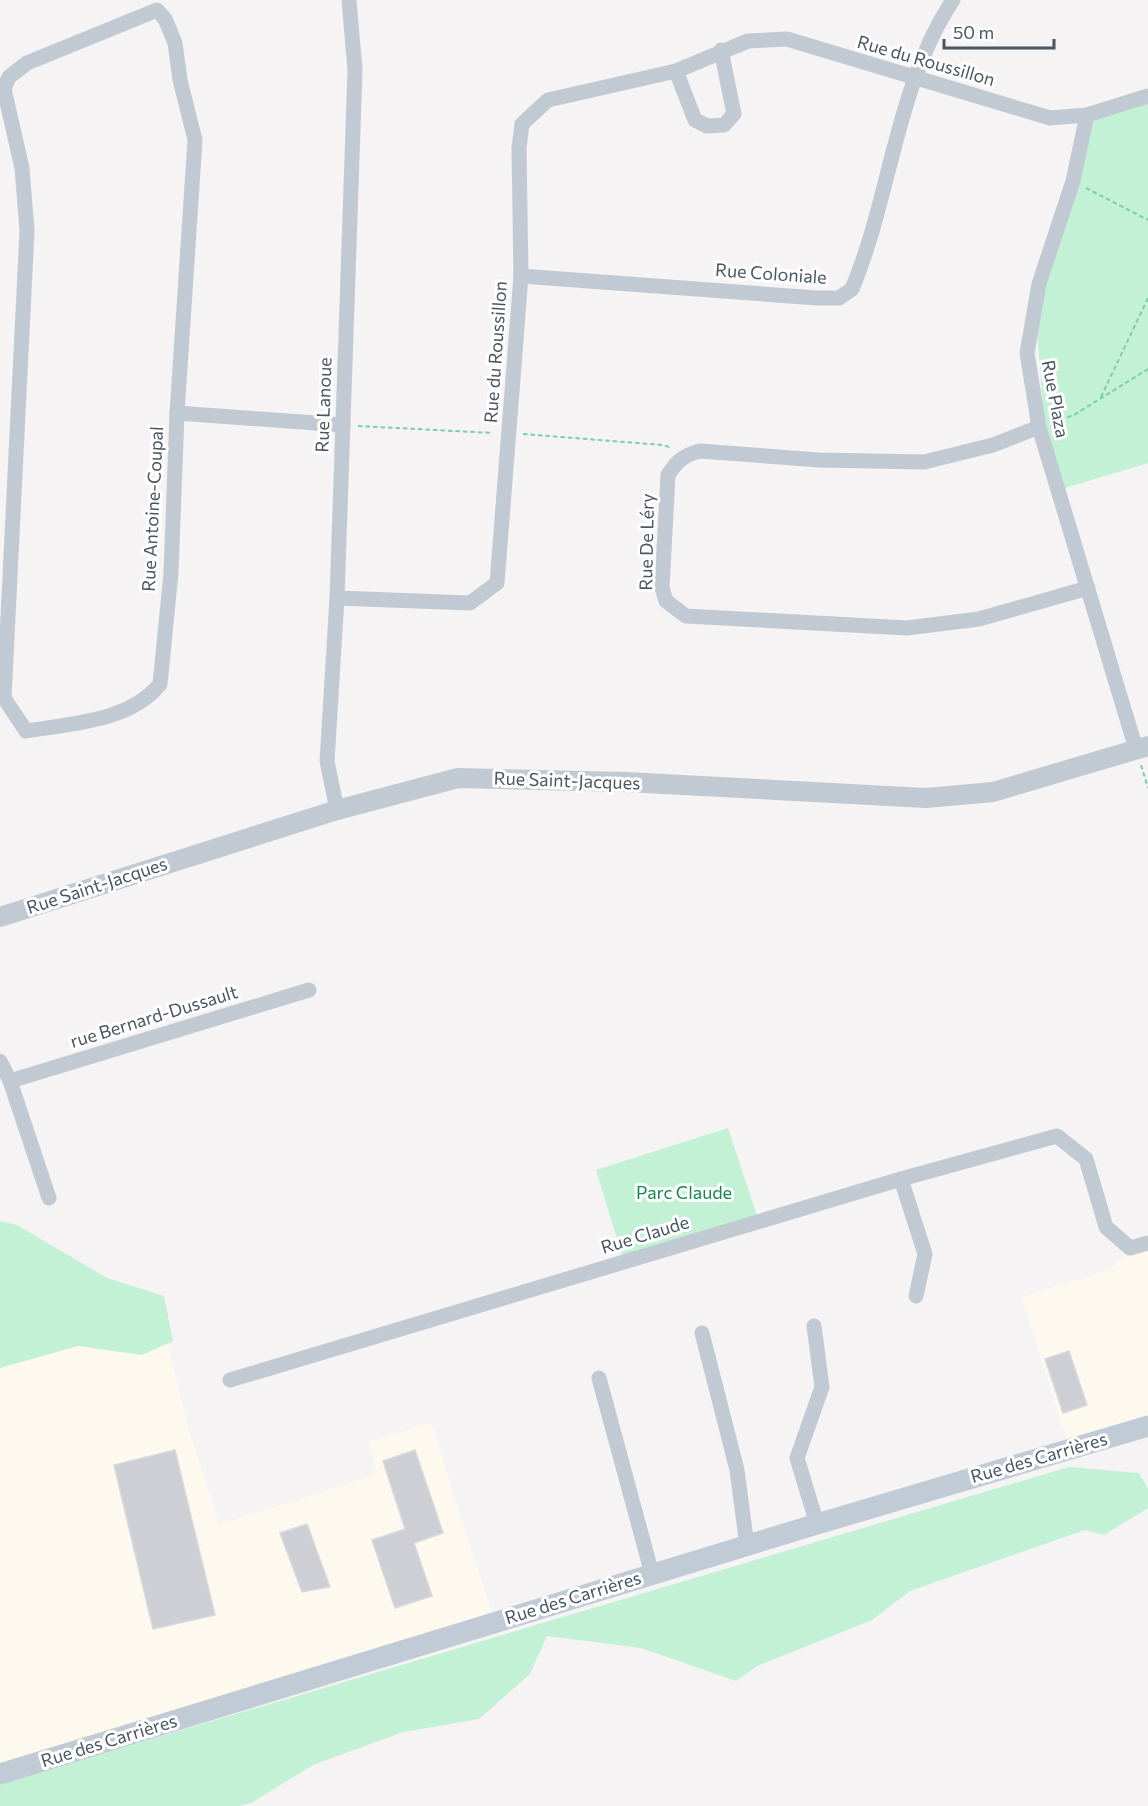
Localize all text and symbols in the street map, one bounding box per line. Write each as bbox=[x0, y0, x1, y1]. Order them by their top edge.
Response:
scale bar bbox=[944, 12, 1054, 50]
text: 50 m bbox=[953, 21, 994, 43]
street label: Rue du Roussillon bbox=[855, 30, 998, 90]
street label: Rue Coloniale bbox=[715, 258, 828, 288]
street label: Rue du Roussillon bbox=[479, 280, 511, 424]
street label: Rue Lanoue bbox=[310, 357, 336, 453]
street label: Rue Plaza bbox=[1038, 358, 1074, 439]
street label: Rue Antoine-Coupal bbox=[137, 426, 167, 592]
street label: Rue De Léry bbox=[634, 493, 658, 591]
street label: Rue Saint-Jacques bbox=[493, 766, 641, 794]
street label: Rue Saint-Jacques bbox=[24, 852, 170, 918]
street label: rue Bernard-Dussault bbox=[67, 980, 240, 1052]
park label: Parc Claude bbox=[636, 1181, 732, 1203]
street label: Rue Claude bbox=[598, 1210, 692, 1258]
street label: Rue des Carrières bbox=[968, 1427, 1110, 1487]
street label: Rue des Carrières bbox=[502, 1566, 643, 1628]
street label: Rue des Carrières bbox=[38, 1709, 179, 1771]

